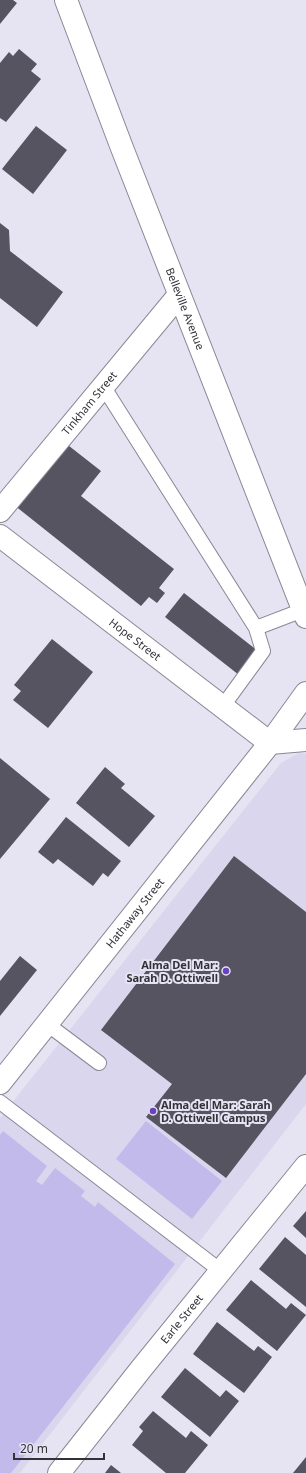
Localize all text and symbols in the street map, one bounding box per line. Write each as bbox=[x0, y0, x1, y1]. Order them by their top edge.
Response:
street label: Belleville Avenue bbox=[163, 265, 208, 352]
street label: Tinkham Street bbox=[58, 368, 120, 438]
street label: Hope Street bbox=[106, 614, 164, 664]
street label: Hathaway Street bbox=[102, 875, 167, 951]
place label: Alma Del Mar: Sarah D. Ottiwell bbox=[126, 957, 218, 985]
marker: Alma Del Mar: Sarah D. Ottiwell bbox=[221, 966, 231, 976]
place label: Alma del Mar: Sarah D. Ottiwell Campus bbox=[161, 1097, 271, 1125]
marker: Alma del Mar: Sarah D. Ottiwell Campus bbox=[148, 1106, 158, 1116]
street label: Earle Street bbox=[157, 1291, 206, 1346]
scale bar bbox=[14, 1435, 104, 1461]
text: 20 m bbox=[20, 1440, 48, 1457]

